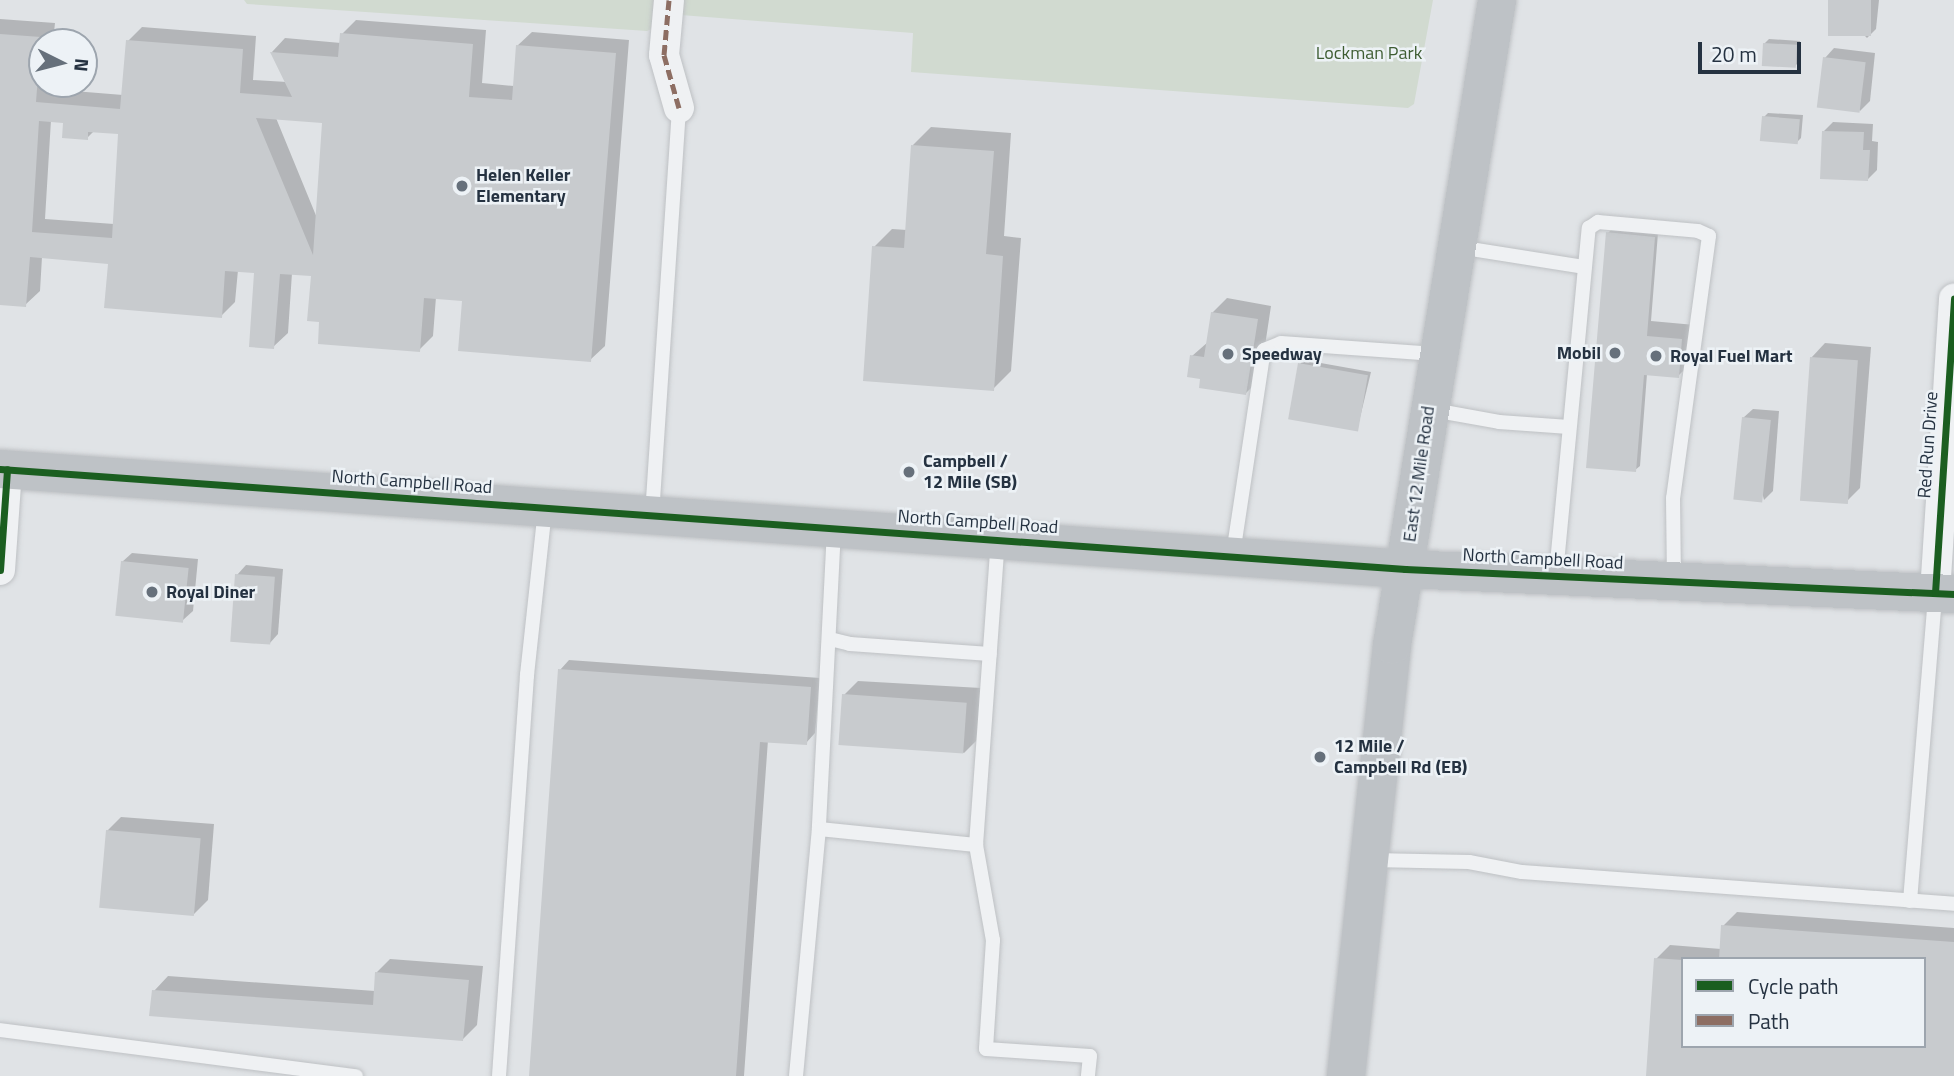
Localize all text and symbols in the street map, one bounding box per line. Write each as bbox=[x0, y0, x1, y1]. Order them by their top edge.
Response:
north arrow bbox=[28, 28, 98, 98]
scale bar bbox=[1702, 28, 1805, 72]
text: 20 m bbox=[1711, 38, 1757, 70]
park label: Lockman Park bbox=[1316, 42, 1422, 64]
text: N bbox=[67, 57, 98, 73]
place label: Helen Keller Elementary bbox=[476, 165, 570, 208]
marker: Helen Keller Elementary bbox=[454, 178, 470, 194]
place label: Mobil bbox=[1557, 342, 1601, 364]
place label: Speedway bbox=[1242, 343, 1322, 365]
marker: Mobil bbox=[1607, 345, 1623, 361]
place label: Royal Fuel Mart bbox=[1670, 345, 1792, 367]
marker: Speedway bbox=[1220, 346, 1236, 362]
marker: Royal Fuel Mart bbox=[1648, 348, 1664, 364]
street label: Red Run Drive bbox=[1913, 391, 1943, 499]
street label: East 12 Mile Road bbox=[1399, 405, 1439, 543]
place label: Campbell / 12 Mile (SB) bbox=[923, 451, 1017, 494]
marker: Campbell / 12 Mile (SB) bbox=[901, 464, 917, 480]
street label: North Campbell Road bbox=[331, 466, 493, 498]
street label: North Campbell Road bbox=[897, 506, 1059, 538]
street label: North Campbell Road bbox=[1462, 544, 1624, 574]
place label: Royal Diner bbox=[166, 581, 255, 603]
marker: Royal Diner bbox=[144, 584, 160, 600]
place label: 12 Mile / Campbell Rd (EB) bbox=[1334, 736, 1467, 778]
marker: 12 Mile / Campbell Rd (EB) bbox=[1312, 749, 1328, 765]
legend bbox=[1681, 957, 1926, 1048]
text: Cycle path bbox=[1748, 970, 1839, 1002]
text: Path bbox=[1748, 1005, 1790, 1037]

